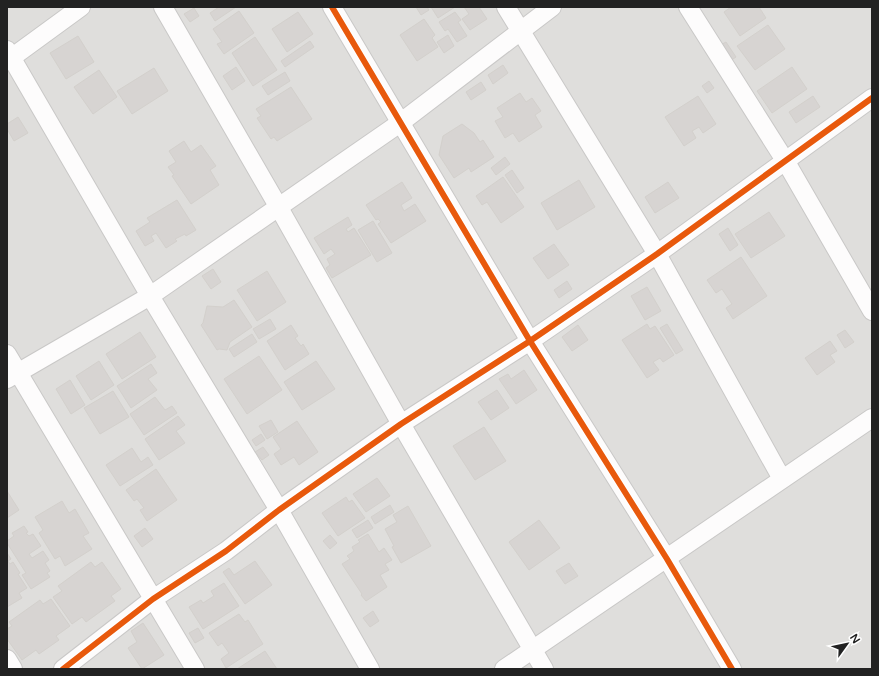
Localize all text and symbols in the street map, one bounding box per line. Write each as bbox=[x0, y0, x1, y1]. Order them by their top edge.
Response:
north arrow bbox=[827, 624, 867, 664]
text: N bbox=[847, 632, 863, 646]

